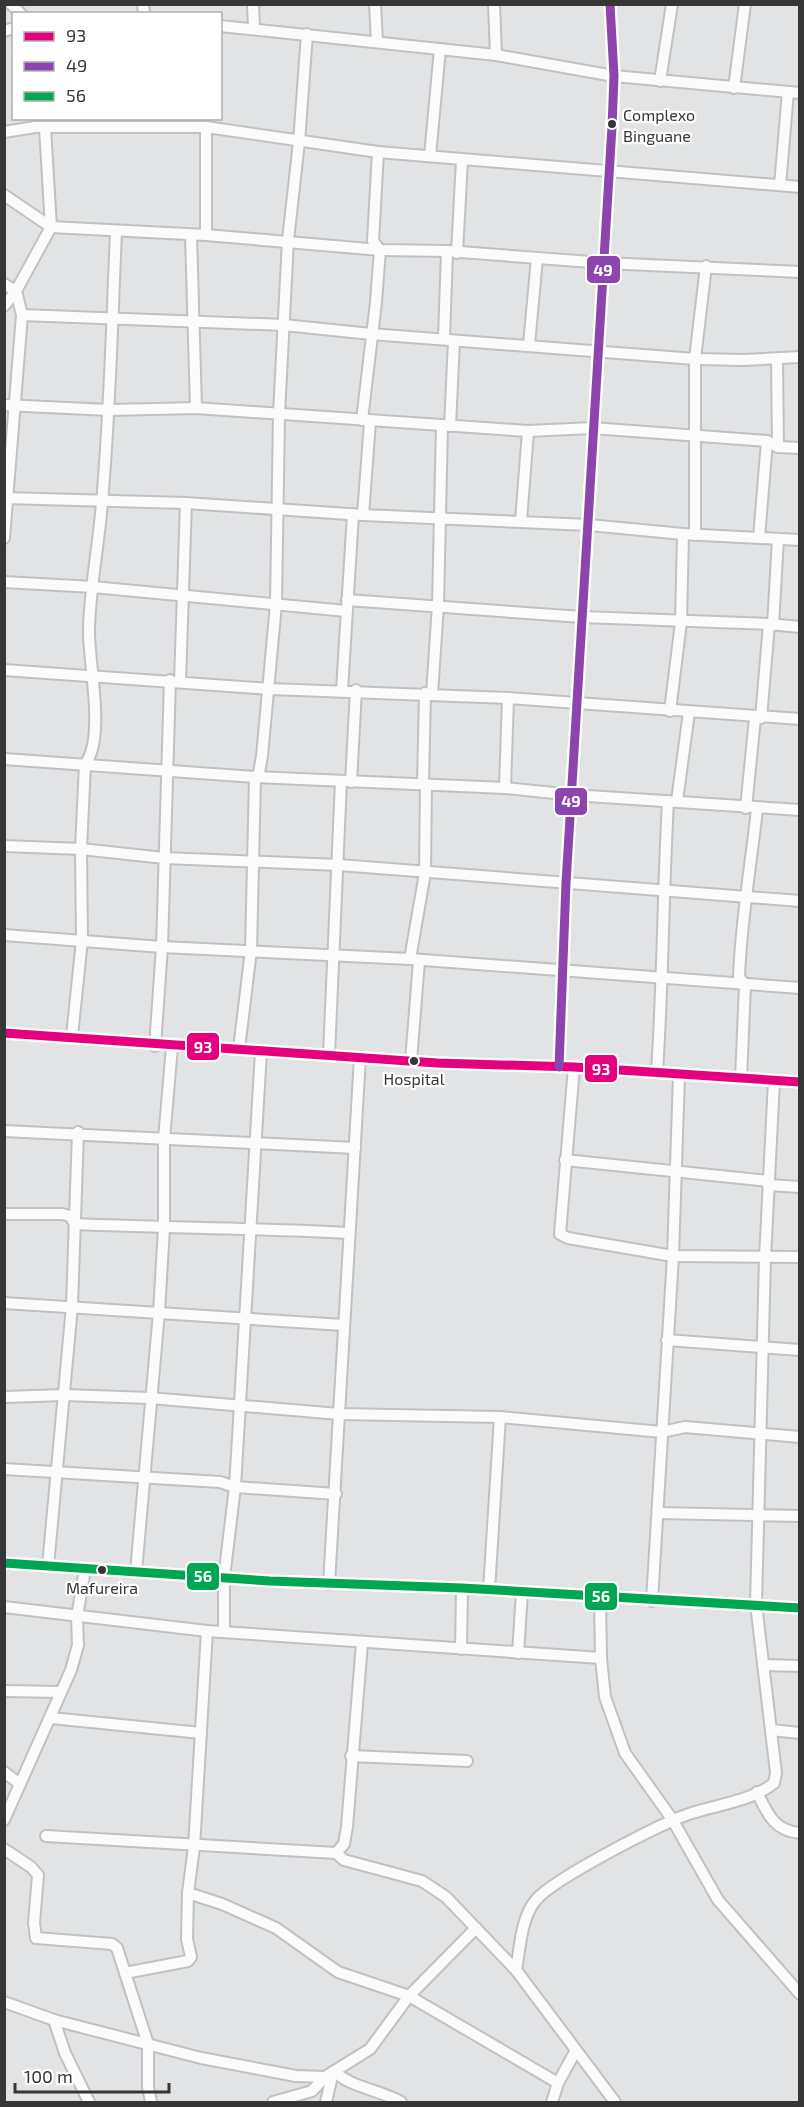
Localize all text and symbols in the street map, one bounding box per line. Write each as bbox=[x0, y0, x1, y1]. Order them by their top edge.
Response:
legend bbox=[12, 12, 222, 120]
text: 93 bbox=[66, 24, 86, 46]
text: 49 bbox=[66, 54, 87, 76]
text: 56 bbox=[66, 84, 86, 106]
place label: Complexo Binguane bbox=[623, 105, 695, 145]
marker: Complexo Binguane bbox=[606, 118, 618, 130]
line badge: 49 bbox=[586, 255, 621, 284]
text: 49 bbox=[593, 260, 613, 279]
line badge: 49 bbox=[554, 787, 588, 816]
text: 49 bbox=[561, 791, 581, 810]
line badge: 93 bbox=[186, 1032, 220, 1061]
text: 93 bbox=[194, 1037, 212, 1056]
line badge: 93 bbox=[584, 1054, 618, 1083]
marker: Hospital bbox=[408, 1055, 420, 1067]
text: 93 bbox=[592, 1059, 610, 1078]
place label: Hospital bbox=[384, 1069, 445, 1088]
line badge: 56 bbox=[186, 1562, 220, 1591]
marker: Mafureira bbox=[96, 1564, 108, 1576]
text: 56 bbox=[194, 1566, 212, 1585]
place label: Mafureira bbox=[66, 1578, 138, 1597]
line badge: 56 bbox=[584, 1582, 618, 1611]
text: 56 bbox=[592, 1586, 610, 1605]
scale bar bbox=[15, 2056, 170, 2094]
text: 100 m bbox=[24, 2065, 73, 2087]

